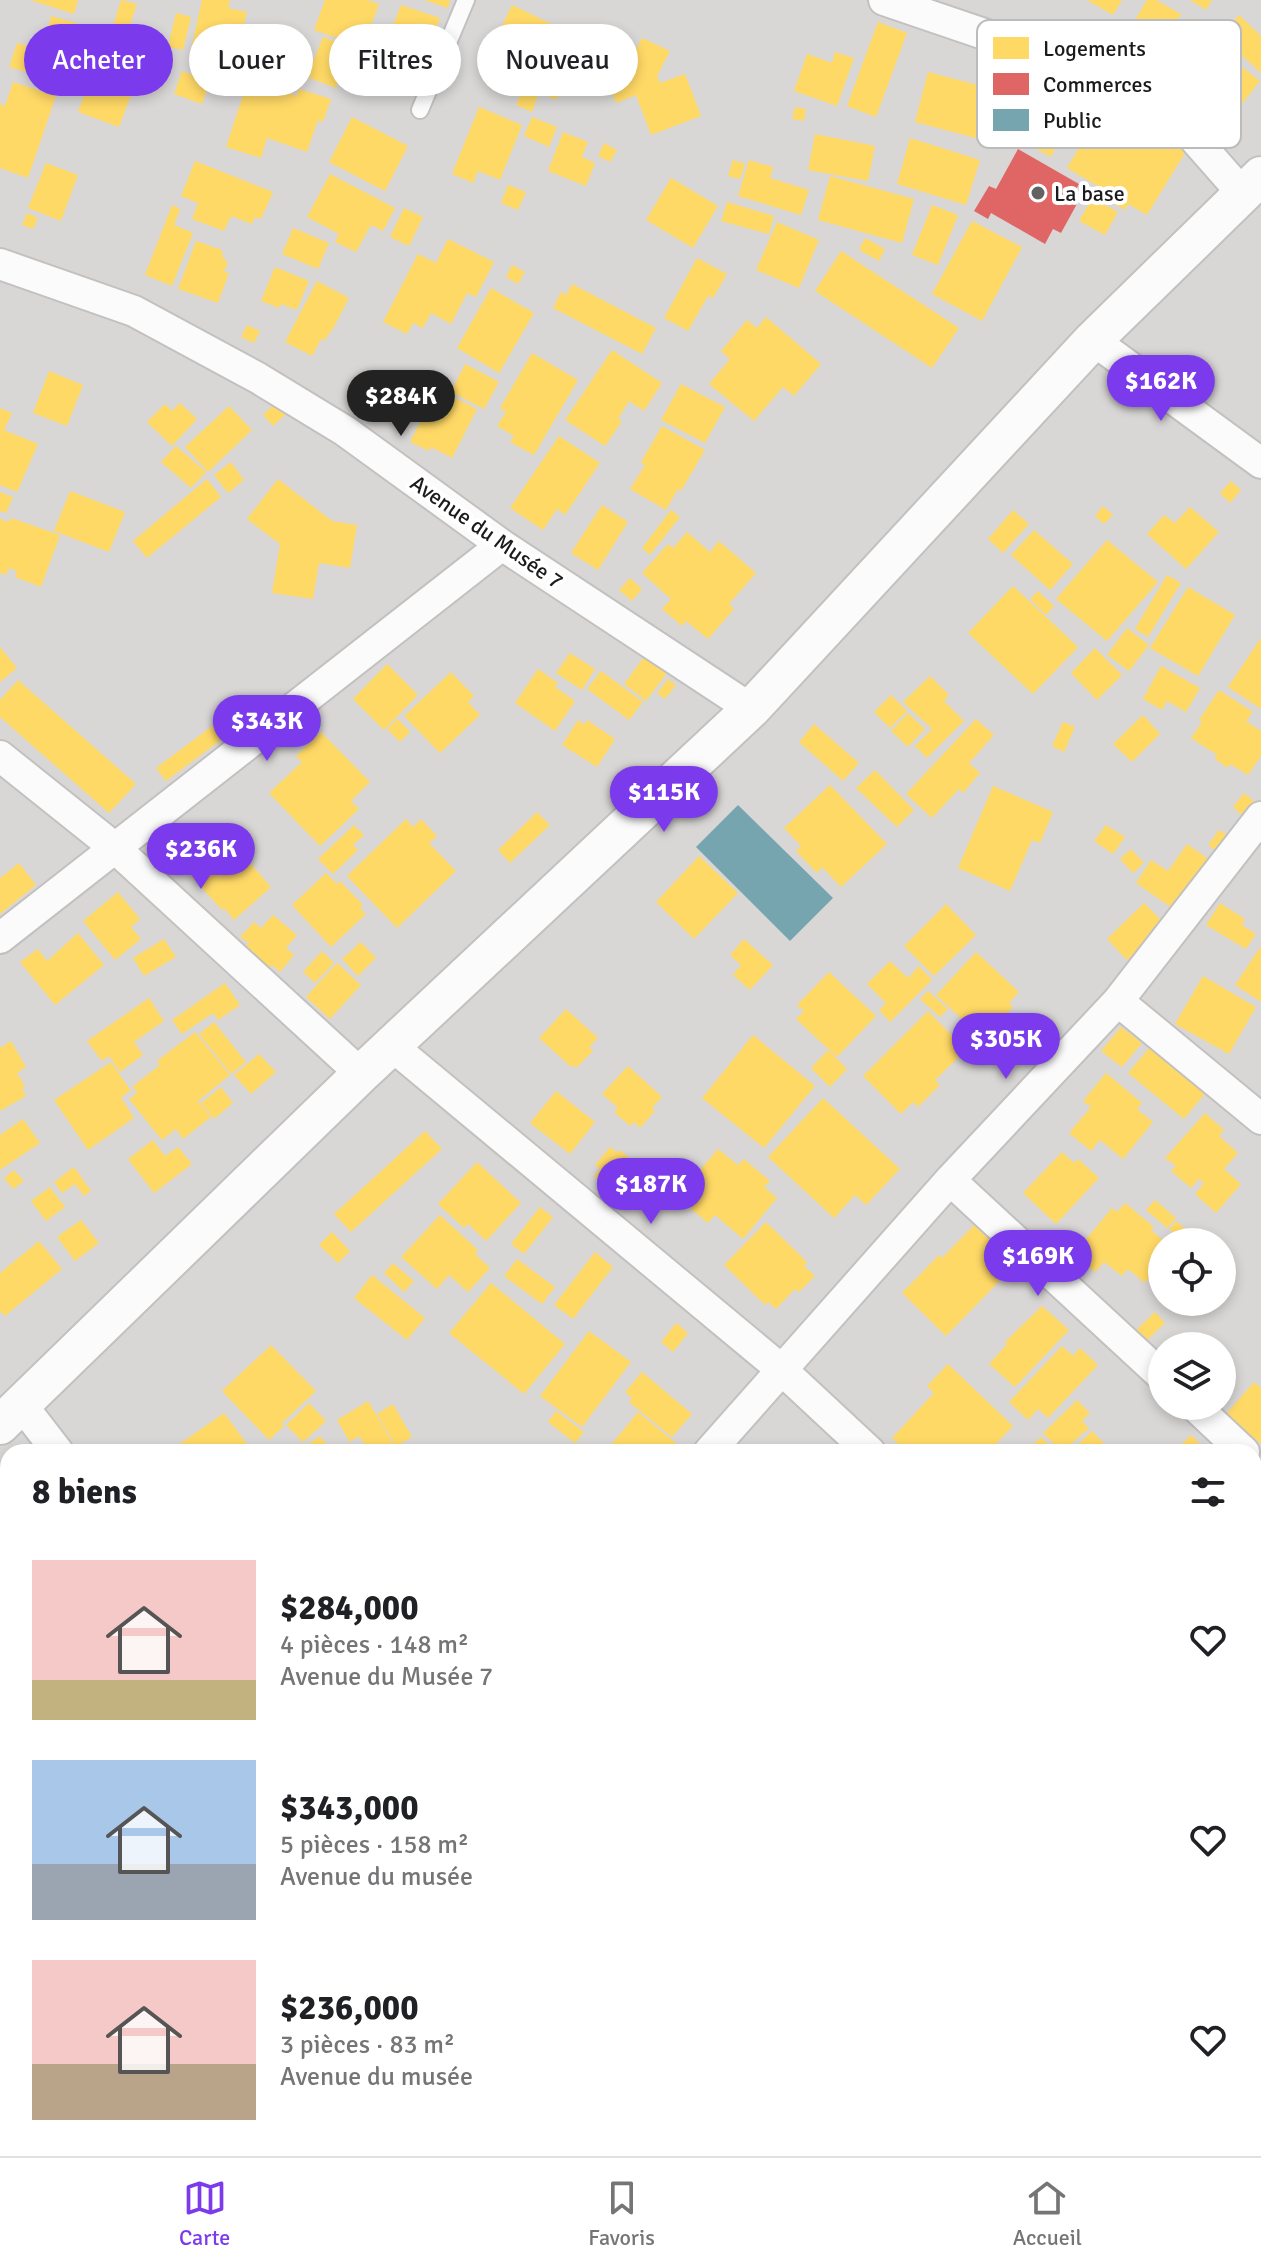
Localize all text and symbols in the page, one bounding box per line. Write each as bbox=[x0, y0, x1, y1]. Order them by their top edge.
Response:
legend bbox=[977, 20, 1241, 148]
chip: Acheter bbox=[24, 24, 173, 96]
chip: Louer bbox=[189, 24, 313, 96]
chip: Filtres bbox=[329, 24, 461, 96]
chip: Nouveau bbox=[477, 24, 638, 96]
text: Logements bbox=[1043, 35, 1146, 62]
text: Commerces bbox=[1043, 71, 1152, 98]
text: Public bbox=[1043, 107, 1102, 134]
place label: La base bbox=[1054, 180, 1125, 207]
marker: La base bbox=[1029, 184, 1047, 202]
pin: $162K bbox=[1105, 355, 1217, 423]
text: $162K bbox=[1125, 365, 1197, 397]
pin: $284K bbox=[345, 370, 457, 438]
text: $284K bbox=[365, 380, 437, 412]
street label: Avenue du Musée 7 bbox=[405, 469, 569, 595]
pin: $343K bbox=[211, 695, 323, 763]
text: $343K bbox=[231, 705, 303, 737]
pin: $115K bbox=[608, 766, 720, 834]
text: $115K bbox=[628, 776, 700, 808]
pin: $236K bbox=[145, 823, 257, 891]
text: $236K bbox=[165, 833, 237, 865]
pin: $305K bbox=[950, 1013, 1062, 1081]
text: $305K bbox=[970, 1023, 1042, 1055]
pin: $187K bbox=[595, 1158, 707, 1226]
text: $187K bbox=[615, 1168, 687, 1200]
map controls bbox=[1148, 1228, 1236, 1420]
button: locate bbox=[1148, 1228, 1236, 1316]
pin: $169K bbox=[982, 1230, 1094, 1298]
text: $169K bbox=[1002, 1240, 1074, 1272]
button: layers bbox=[1148, 1332, 1236, 1420]
icon: filters bbox=[1186, 1470, 1230, 1514]
text: 8 biens bbox=[32, 1471, 137, 1513]
text: $284,000 bbox=[280, 1587, 419, 1629]
icon: home bbox=[96, 1592, 192, 1688]
icon: heart bbox=[1186, 1618, 1230, 1662]
text: 4 pièces · 148 m² bbox=[280, 1629, 469, 1661]
text: Avenue du Musée 7 bbox=[280, 1661, 493, 1693]
text: $343,000 bbox=[280, 1787, 419, 1829]
icon: home bbox=[96, 1792, 192, 1888]
icon: heart bbox=[1186, 1818, 1230, 1862]
text: 5 pièces · 158 m² bbox=[280, 1829, 469, 1861]
text: Avenue du musée bbox=[280, 1861, 473, 1893]
text: $236,000 bbox=[280, 1987, 419, 2029]
icon: home bbox=[96, 1992, 192, 2088]
icon: heart bbox=[1186, 2018, 1230, 2062]
text: 3 pièces · 83 m² bbox=[280, 2029, 455, 2061]
text: Avenue du musée bbox=[280, 2061, 473, 2093]
tab: Carte bbox=[179, 2176, 230, 2251]
tab: Favoris bbox=[588, 2176, 655, 2251]
tab: Accueil bbox=[1013, 2176, 1082, 2251]

